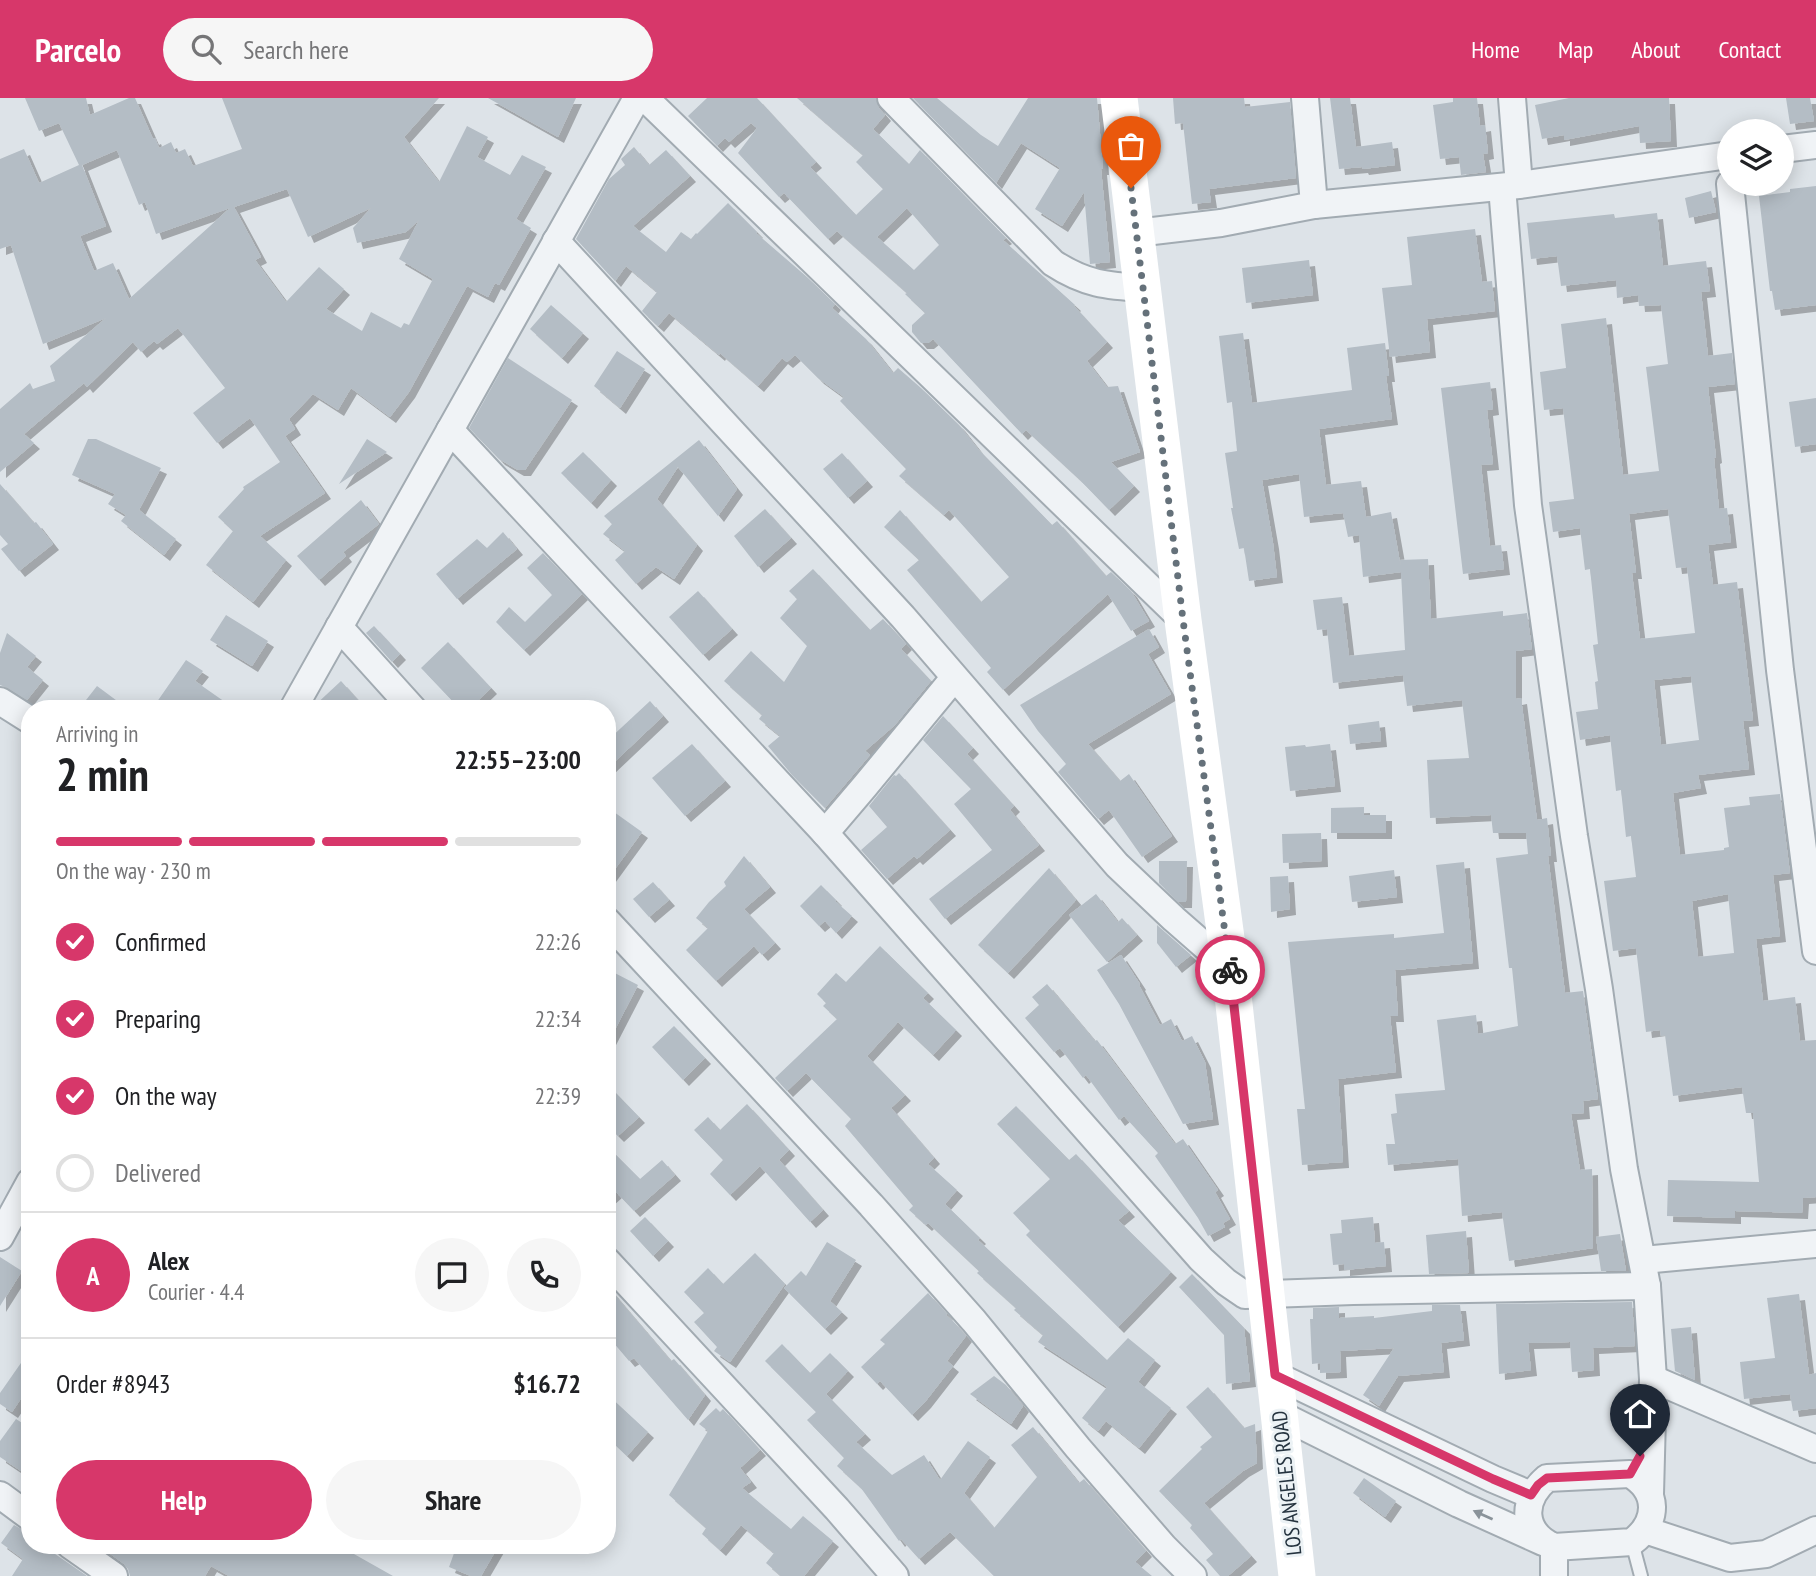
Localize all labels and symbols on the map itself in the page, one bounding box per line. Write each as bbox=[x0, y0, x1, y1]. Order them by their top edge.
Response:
pin bbox=[1101, 116, 1161, 188]
courier bbox=[1195, 935, 1265, 1005]
pin bbox=[1610, 1384, 1670, 1456]
street label: LOS ANGELES ROAD bbox=[1265, 1409, 1308, 1557]
one-way arrow bbox=[1473, 1509, 1493, 1521]

